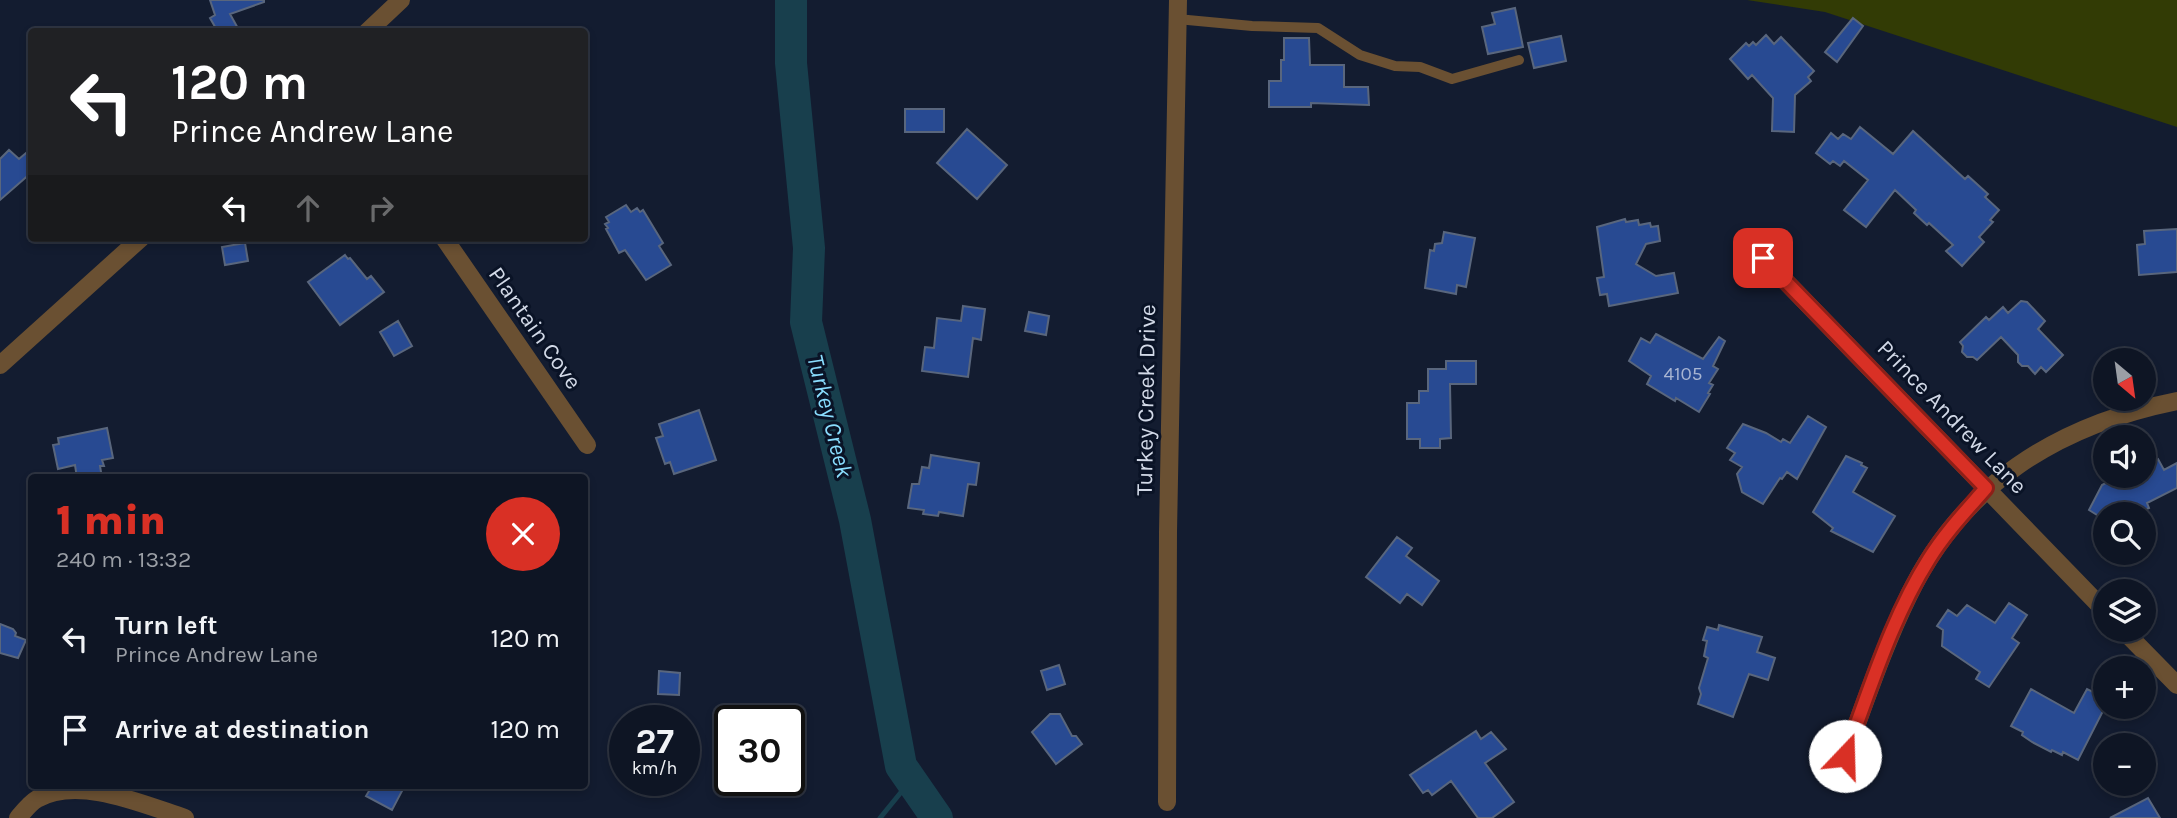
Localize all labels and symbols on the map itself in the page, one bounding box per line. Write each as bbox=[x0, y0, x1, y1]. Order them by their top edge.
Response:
pin bbox=[1733, 228, 1793, 288]
street label: Plantain Cove bbox=[483, 262, 587, 394]
street label: Turkey Creek Drive bbox=[1131, 304, 1161, 496]
street label: Prince Andrew Lane bbox=[1872, 335, 2032, 499]
north arrow bbox=[2093, 348, 2156, 411]
water label: Turkey Creek bbox=[801, 352, 859, 481]
house number: 4105 bbox=[1664, 363, 1702, 385]
speed limit sign: 30 bbox=[714, 705, 805, 796]
position arrow bbox=[1808, 719, 1882, 793]

